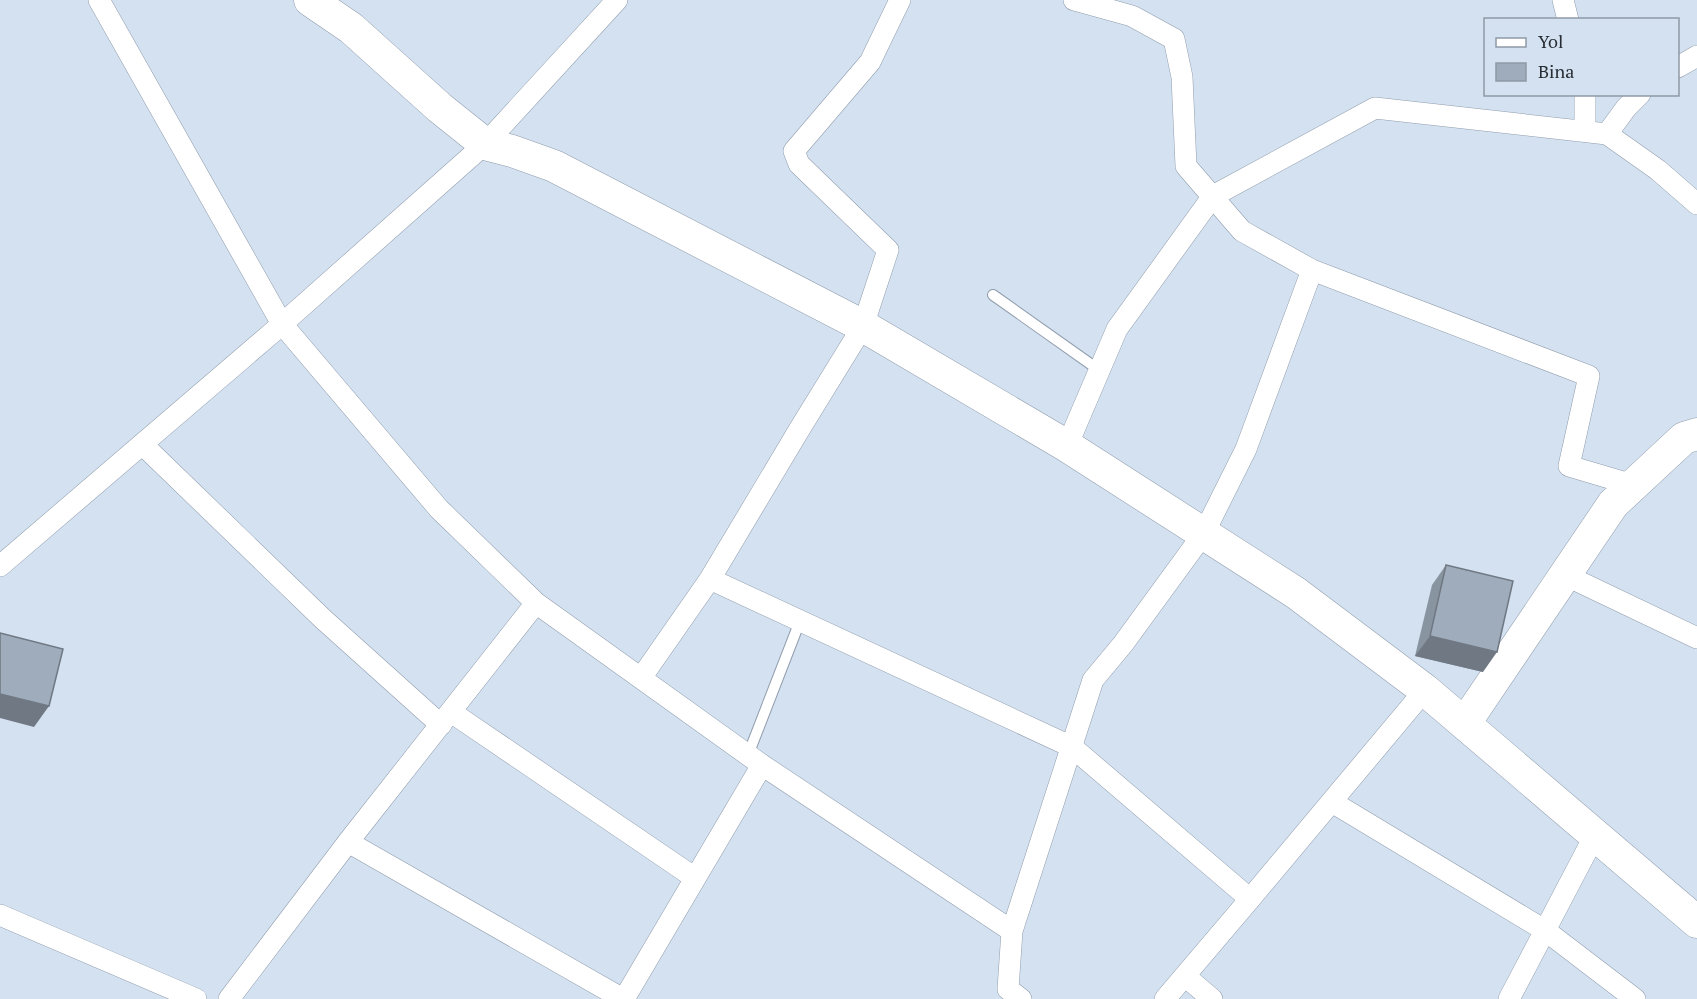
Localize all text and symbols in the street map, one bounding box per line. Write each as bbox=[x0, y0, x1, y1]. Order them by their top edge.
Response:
legend bbox=[1484, 18, 1679, 96]
text: Yol bbox=[1538, 29, 1563, 53]
text: Bina bbox=[1538, 59, 1574, 83]

